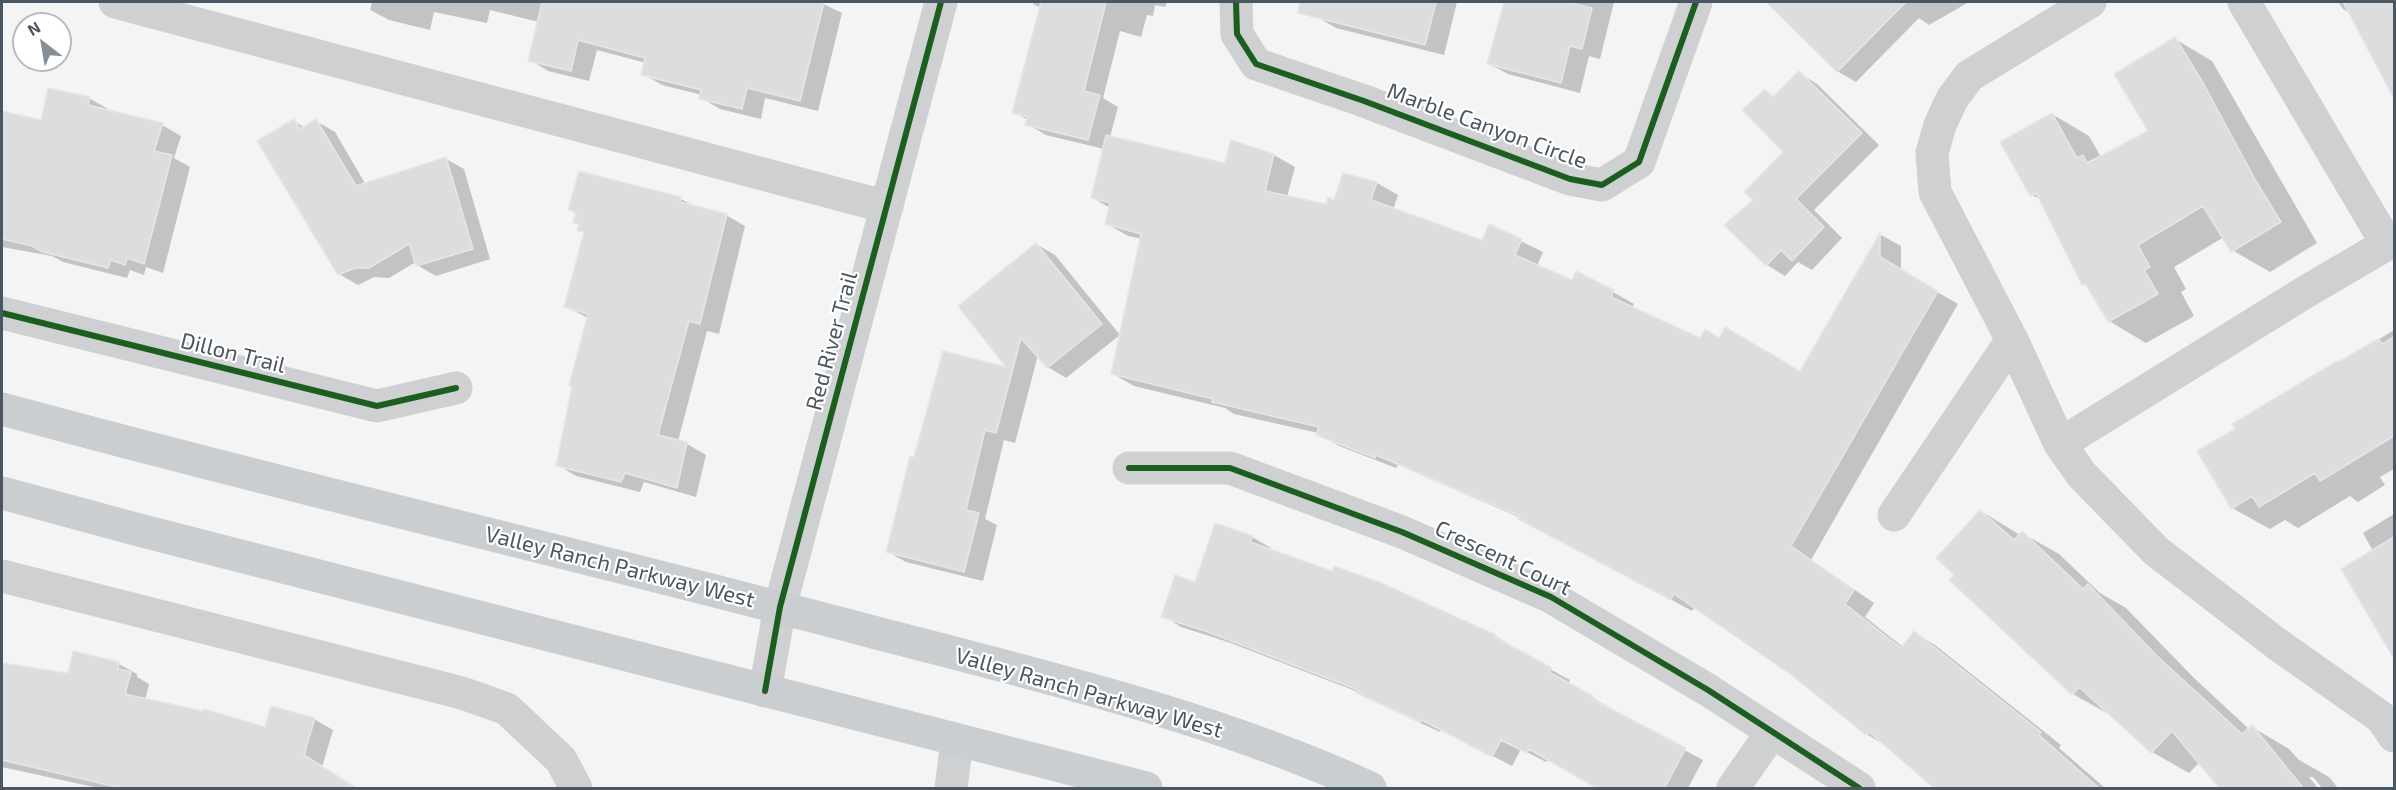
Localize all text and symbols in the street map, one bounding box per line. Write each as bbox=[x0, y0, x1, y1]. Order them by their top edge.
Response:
north arrow bbox=[12, 12, 72, 72]
text: N bbox=[24, 17, 43, 39]
street label: Marble Canyon Circle bbox=[1383, 78, 1591, 174]
street label: Red River Trail bbox=[801, 269, 863, 413]
street label: Dillon Trail bbox=[178, 327, 288, 379]
street label: Crescent Court bbox=[1431, 515, 1575, 601]
street label: Valley Ranch Parkway West bbox=[483, 521, 757, 613]
street label: Valley Ranch Parkway West bbox=[952, 642, 1226, 744]

